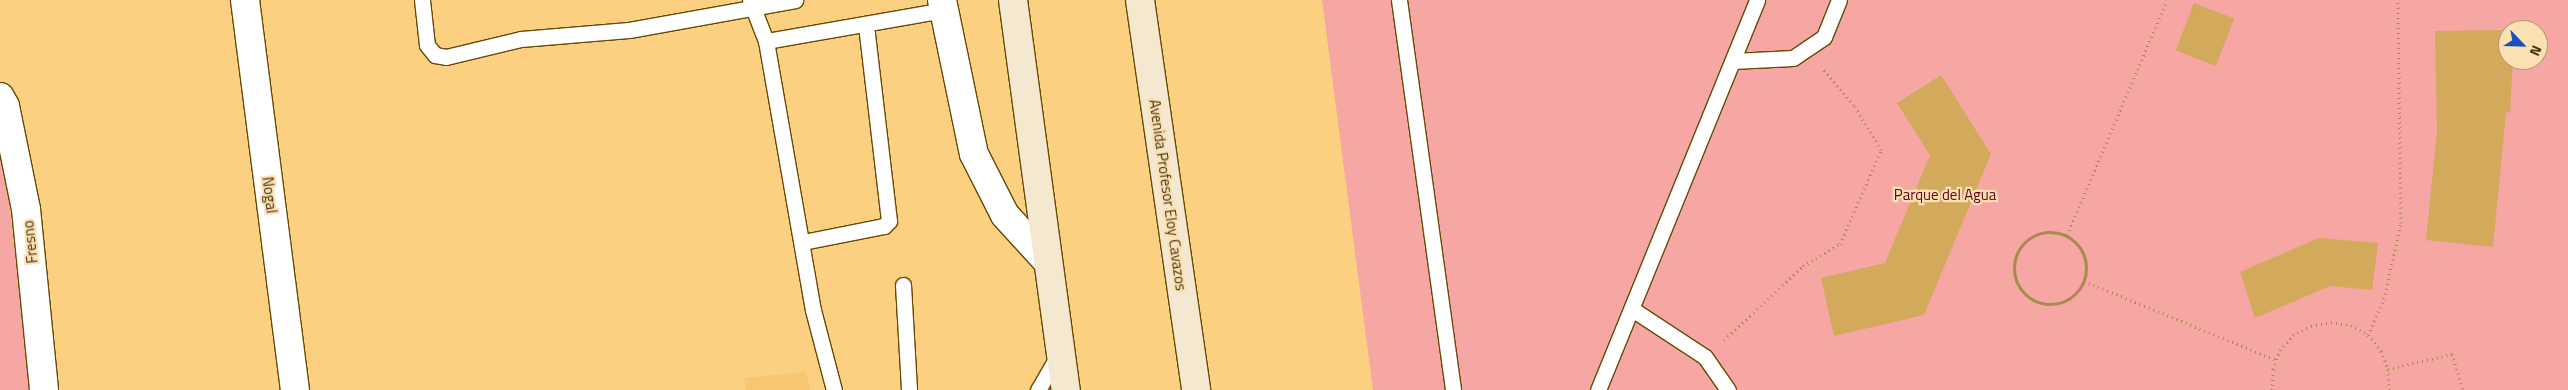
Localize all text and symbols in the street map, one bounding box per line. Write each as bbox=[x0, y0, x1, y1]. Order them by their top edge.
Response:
north arrow bbox=[2498, 20, 2548, 70]
text: N bbox=[2525, 42, 2548, 60]
street label: Avenida Profesor Eloy Cavazos bbox=[1146, 98, 1190, 292]
street label: Nogal bbox=[259, 176, 281, 214]
park label: Parque del Agua bbox=[1894, 186, 1996, 204]
street label: Fresno bbox=[19, 220, 41, 264]

